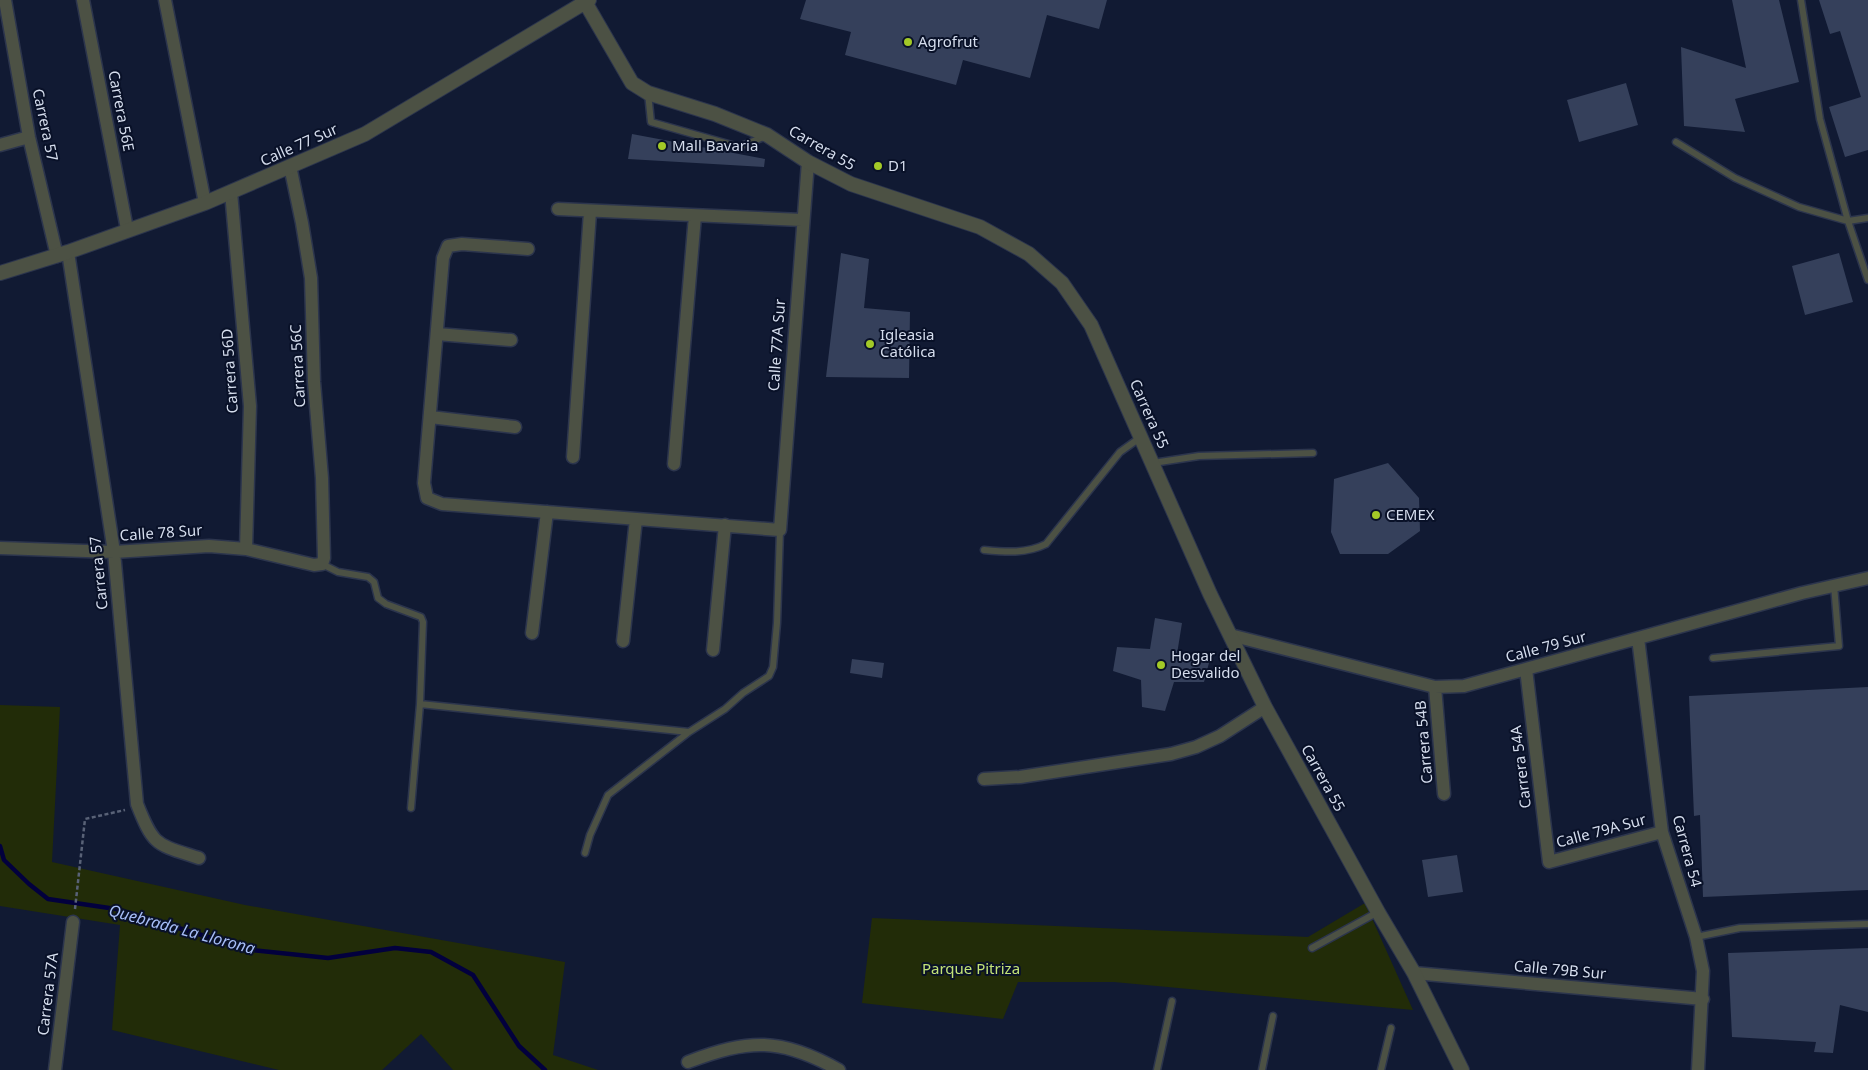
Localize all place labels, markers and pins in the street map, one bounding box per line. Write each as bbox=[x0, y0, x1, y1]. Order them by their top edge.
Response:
place label: Agrofrut bbox=[918, 31, 978, 51]
marker: Agrofrut bbox=[902, 36, 914, 48]
place label: Mall Bavaria bbox=[672, 135, 758, 155]
marker: Mall Bavaria bbox=[656, 140, 668, 152]
place label: D1 bbox=[888, 155, 908, 175]
marker: D1 bbox=[872, 160, 884, 172]
place label: Igleasia Católica bbox=[880, 324, 936, 361]
marker: Igleasia Católica bbox=[864, 338, 876, 350]
place label: CEMEX bbox=[1386, 504, 1435, 524]
marker: CEMEX bbox=[1370, 509, 1382, 521]
place label: Hogar del Desvalido bbox=[1171, 645, 1240, 682]
marker: Hogar del Desvalido bbox=[1155, 659, 1167, 671]

